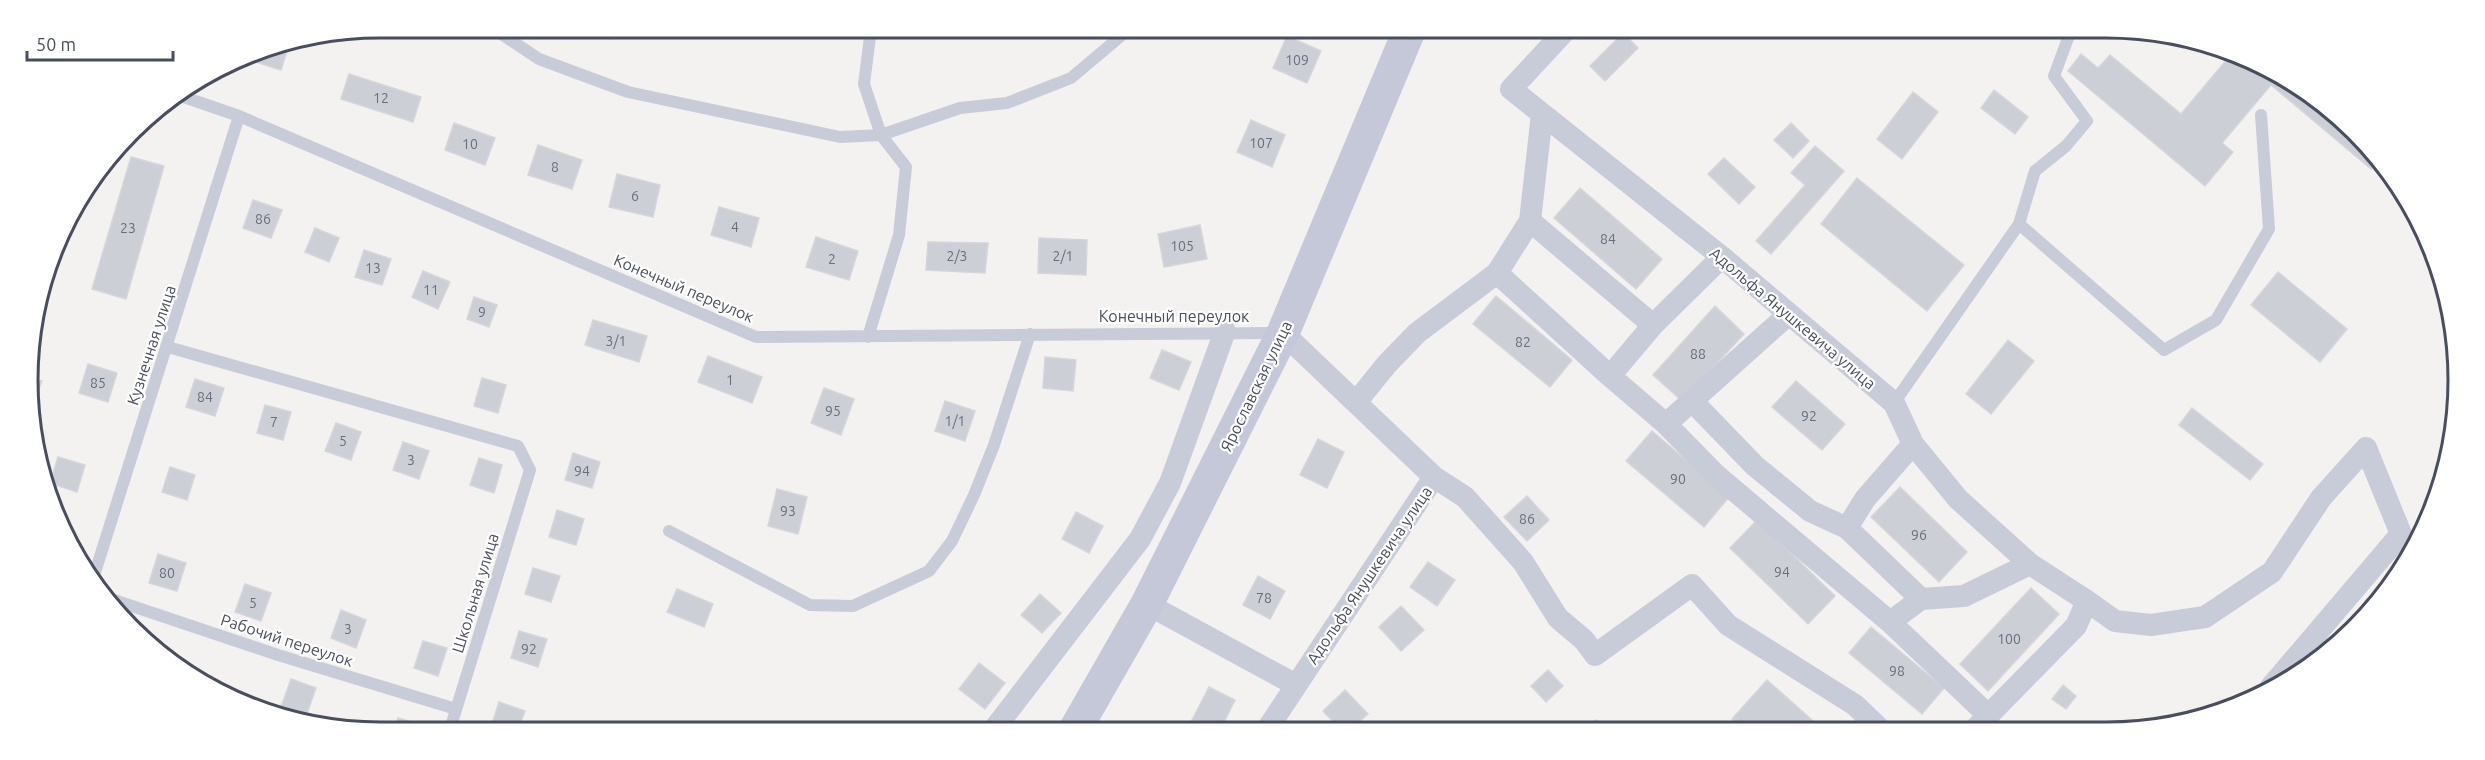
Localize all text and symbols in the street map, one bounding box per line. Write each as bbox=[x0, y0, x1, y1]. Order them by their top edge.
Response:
scale bar bbox=[27, 24, 172, 62]
text: 50 m bbox=[36, 34, 76, 54]
house number: 109 bbox=[1285, 52, 1309, 68]
house number: 12 bbox=[373, 90, 389, 106]
house number: 107 bbox=[1249, 135, 1273, 151]
house number: 10 bbox=[462, 136, 478, 152]
house number: 8 bbox=[551, 159, 559, 175]
house number: 6 bbox=[631, 188, 639, 204]
house number: 86 bbox=[255, 211, 271, 227]
house number: 4 bbox=[731, 219, 739, 235]
house number: 23 bbox=[120, 220, 136, 236]
house number: 84 bbox=[1600, 231, 1616, 247]
house number: 105 bbox=[1170, 238, 1194, 254]
street label: Адольфа Янушкевича улица bbox=[1707, 243, 1879, 393]
house number: 2/3 bbox=[947, 248, 967, 264]
house number: 2/1 bbox=[1053, 248, 1073, 264]
street label: Конечный переулок bbox=[611, 250, 757, 326]
house number: 2 bbox=[828, 251, 836, 267]
house number: 13 bbox=[365, 260, 381, 276]
house number: 11 bbox=[423, 282, 439, 298]
street label: Кузнечная улица bbox=[123, 283, 179, 407]
house number: 9 bbox=[478, 304, 486, 320]
street label: Конечный переулок bbox=[1099, 307, 1249, 325]
street label: Ярославская улица bbox=[1217, 318, 1295, 454]
house number: 3/1 bbox=[606, 333, 626, 349]
house number: 82 bbox=[1515, 334, 1531, 350]
house number: 88 bbox=[1690, 346, 1706, 362]
house number: 1 bbox=[726, 372, 734, 388]
house number: 85 bbox=[90, 375, 106, 391]
house number: 84 bbox=[197, 389, 213, 405]
house number: 95 bbox=[825, 403, 841, 419]
house number: 92 bbox=[1801, 408, 1817, 424]
house number: 1/1 bbox=[945, 413, 965, 429]
house number: 7 bbox=[270, 414, 278, 430]
house number: 5 bbox=[339, 433, 347, 449]
house number: 3 bbox=[407, 452, 415, 468]
house number: 94 bbox=[574, 463, 590, 479]
house number: 90 bbox=[1670, 471, 1686, 487]
street label: Адольфа Янушкевича улица bbox=[1303, 483, 1435, 667]
house number: 93 bbox=[780, 503, 796, 519]
house number: 86 bbox=[1519, 511, 1535, 527]
house number: 96 bbox=[1911, 527, 1927, 543]
street label: Школьная улица bbox=[448, 531, 502, 655]
house number: 94 bbox=[1774, 564, 1790, 580]
house number: 80 bbox=[159, 565, 175, 581]
house number: 78 bbox=[1256, 590, 1272, 606]
house number: 5 bbox=[249, 595, 257, 611]
street label: Рабочий переулок bbox=[219, 610, 355, 670]
house number: 3 bbox=[344, 621, 352, 637]
house number: 100 bbox=[1997, 631, 2021, 647]
house number: 92 bbox=[521, 641, 537, 657]
house number: 98 bbox=[1889, 663, 1905, 679]

